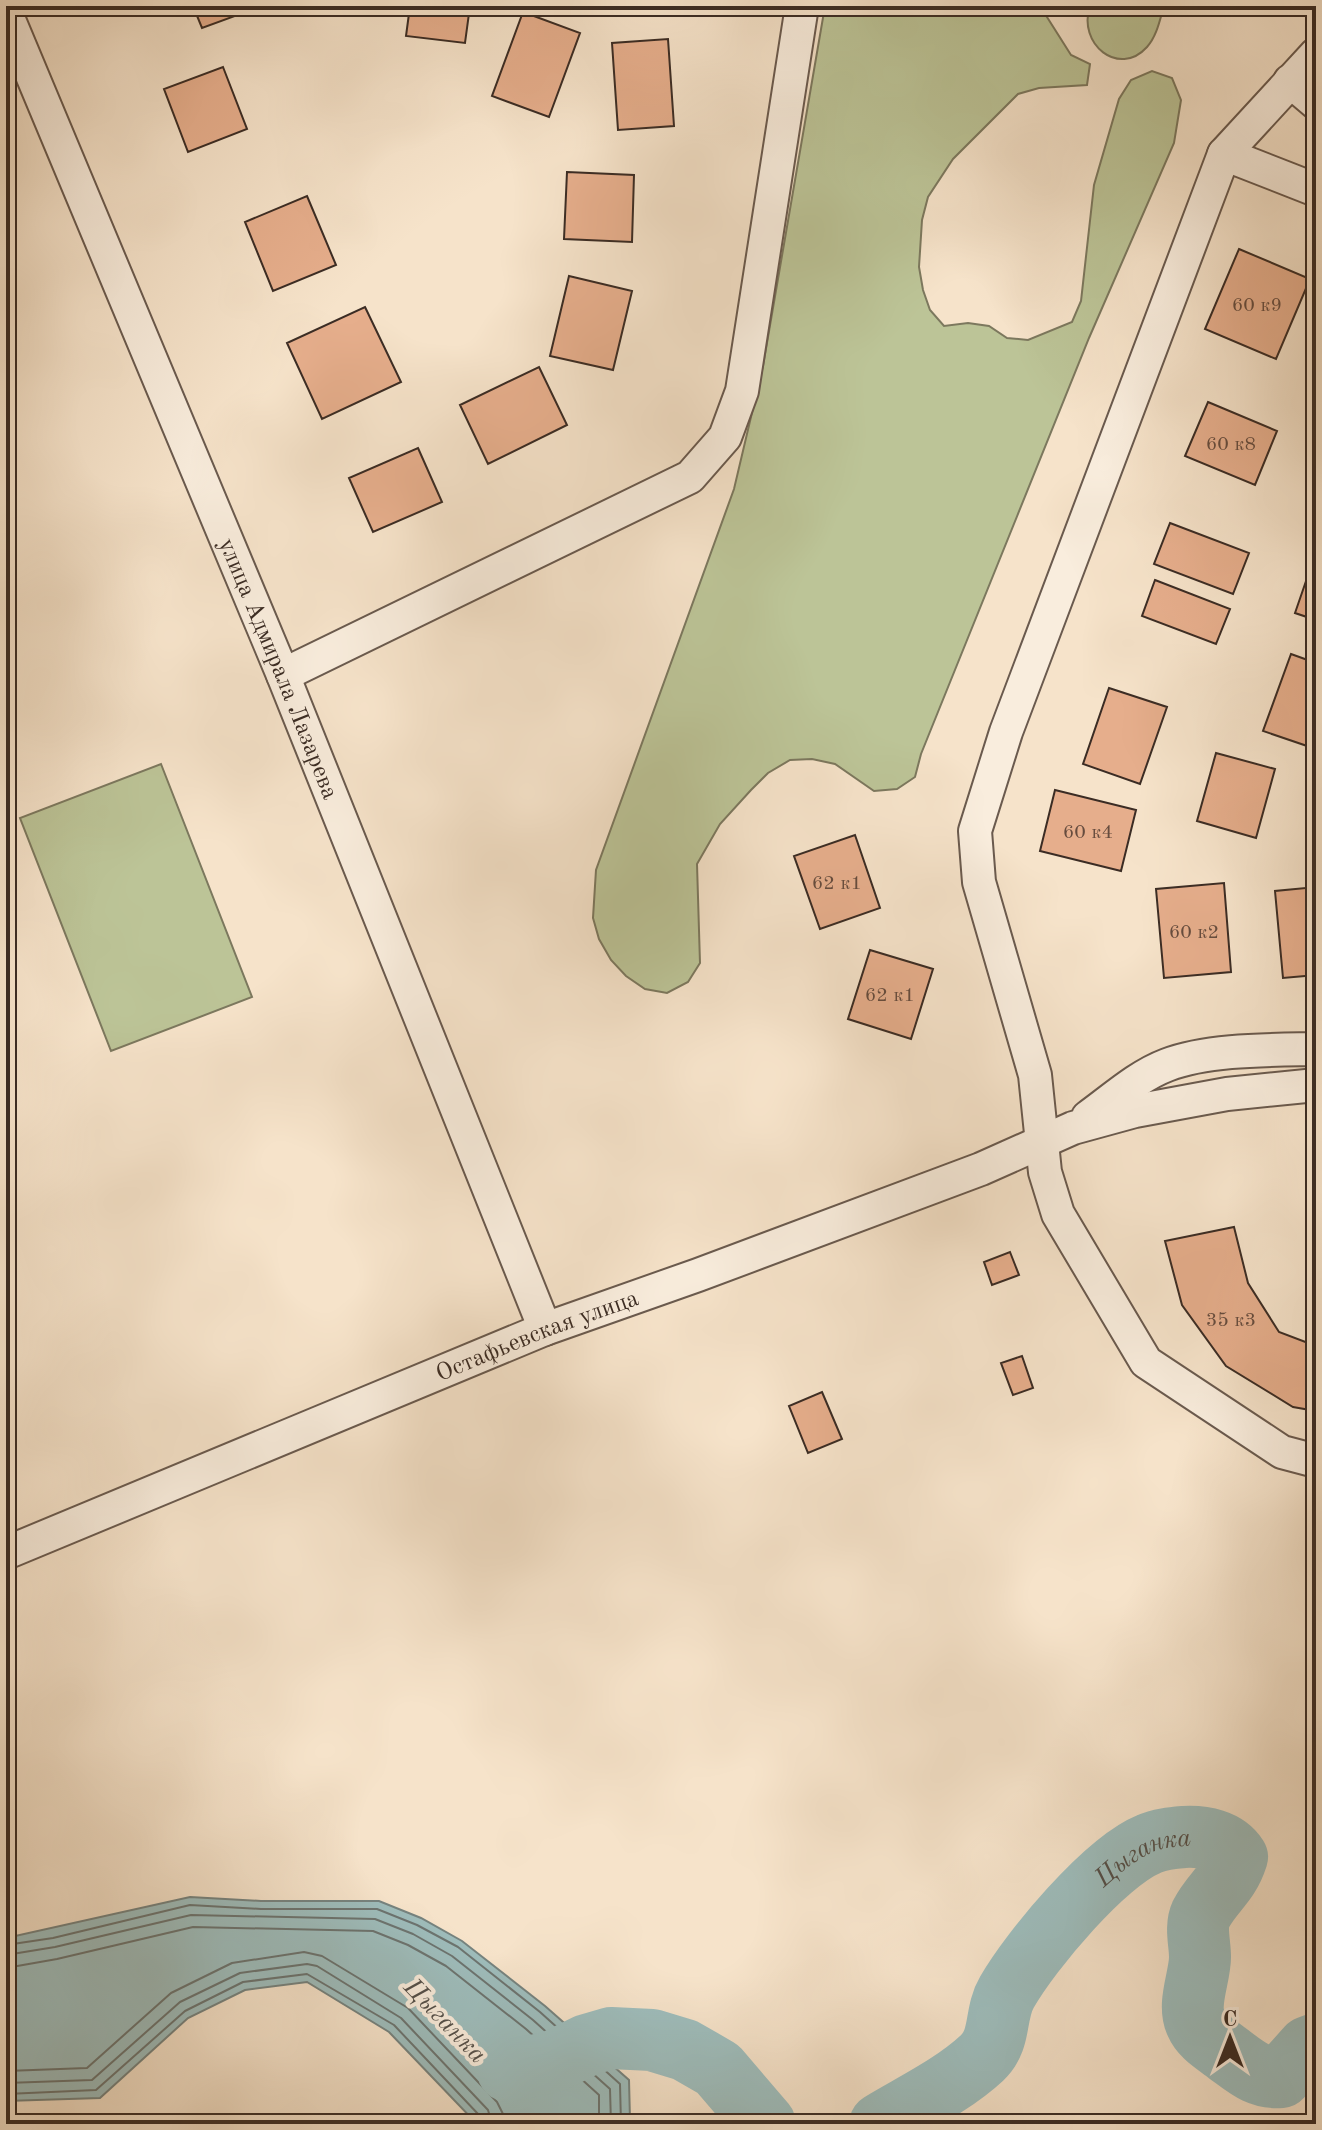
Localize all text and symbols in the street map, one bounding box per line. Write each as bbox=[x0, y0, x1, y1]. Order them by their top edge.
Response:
house number: 60 к9 bbox=[1232, 296, 1282, 316]
house number: 60 к8 bbox=[1206, 435, 1256, 455]
street label: улица Адмирала Лазарева bbox=[213, 535, 342, 803]
house number: 60 к4 bbox=[1063, 823, 1113, 843]
house number: 62 к1 bbox=[812, 874, 862, 894]
house number: 60 к2 bbox=[1169, 923, 1219, 943]
house number: 62 к1 bbox=[865, 986, 915, 1006]
street label: Остафьевская улица bbox=[433, 1287, 642, 1387]
house number: 35 к3 bbox=[1206, 1311, 1256, 1331]
water label: Цыганка bbox=[1089, 1825, 1192, 1893]
water label: Цыганка bbox=[397, 1973, 491, 2069]
north arrow bbox=[1190, 1998, 1270, 2078]
text: С bbox=[1223, 2009, 1237, 2031]

